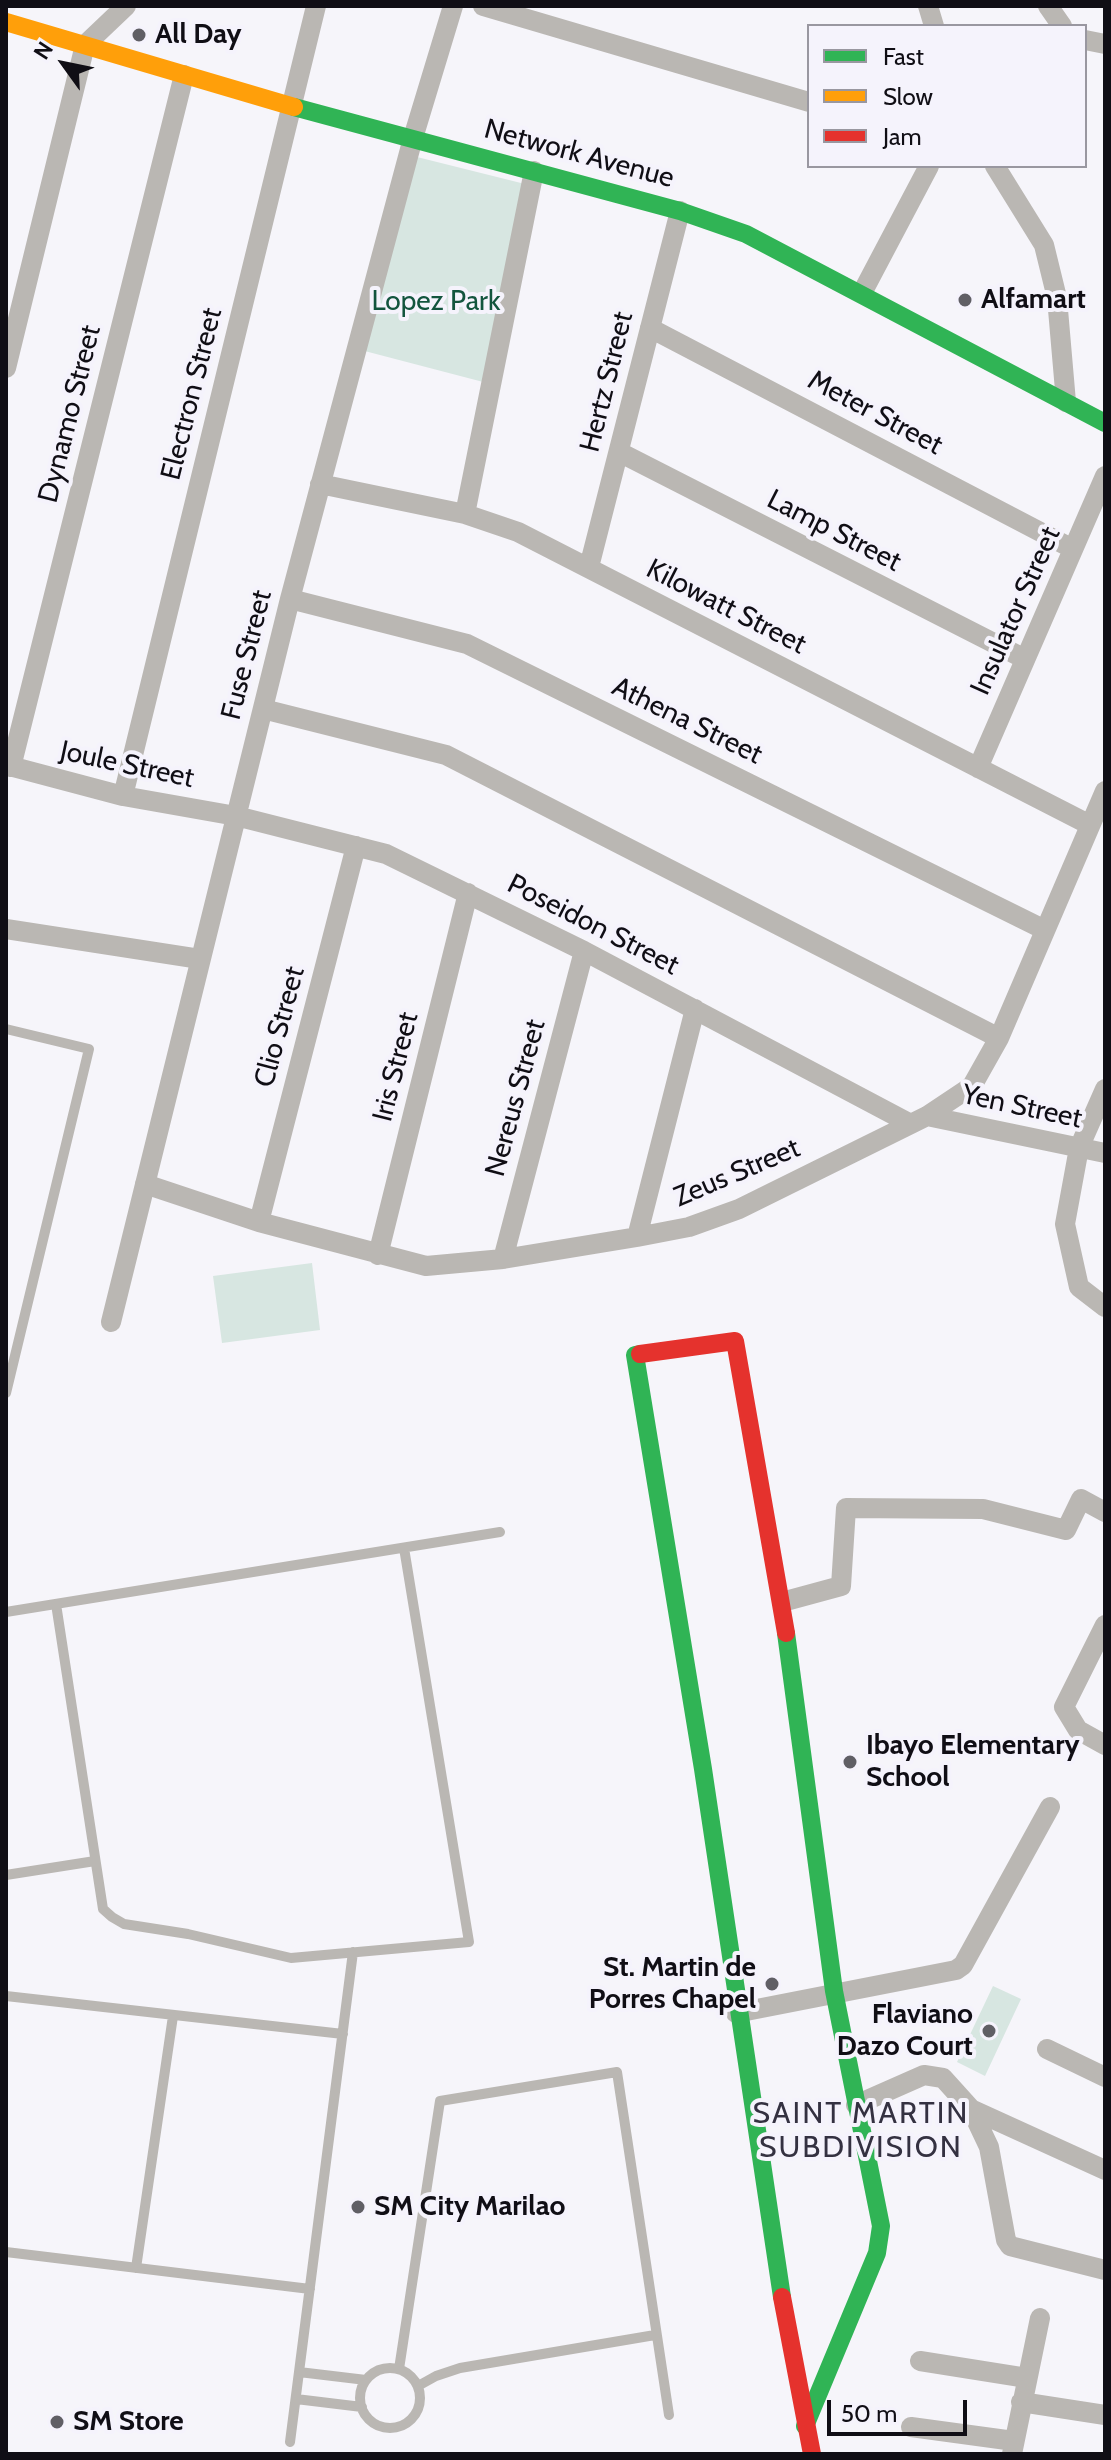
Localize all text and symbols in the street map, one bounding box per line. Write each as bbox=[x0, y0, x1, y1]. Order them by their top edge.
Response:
place label: All Day bbox=[155, 18, 242, 52]
north arrow bbox=[24, 24, 104, 104]
legend bbox=[807, 24, 1087, 168]
marker: All Day bbox=[130, 26, 148, 44]
text: N bbox=[28, 37, 59, 65]
text: Fast bbox=[883, 42, 924, 71]
text: Slow bbox=[883, 82, 933, 111]
street label: Network Avenue bbox=[480, 113, 678, 195]
text: Jam bbox=[883, 122, 921, 151]
place label: Alfamart bbox=[981, 283, 1086, 317]
park label: Lopez Park bbox=[371, 285, 501, 319]
marker: Alfamart bbox=[956, 291, 974, 309]
street label: Electron Street bbox=[154, 304, 230, 484]
street label: Hertz Street bbox=[573, 308, 641, 456]
street label: Dynamo Street bbox=[32, 322, 108, 506]
street label: Meter Street bbox=[802, 364, 948, 462]
street label: Lamp Street bbox=[761, 483, 907, 579]
street label: Insulator Street bbox=[964, 522, 1068, 700]
street label: Kilowatt Street bbox=[641, 552, 811, 662]
street label: Fuse Street bbox=[215, 587, 279, 723]
street label: Athena Street bbox=[606, 670, 768, 772]
street label: Joule Street bbox=[57, 734, 197, 796]
street label: Poseidon Street bbox=[502, 867, 684, 983]
street label: Clio Street bbox=[248, 963, 312, 1091]
street label: Iris Street bbox=[366, 1009, 426, 1125]
street label: Nereus Street bbox=[479, 1016, 553, 1180]
street label: Yen Street bbox=[959, 1078, 1085, 1136]
street label: Zeus Street bbox=[669, 1131, 805, 1215]
place label: Ibayo Elementary School bbox=[866, 1729, 1079, 1795]
marker: Ibayo Elementary School bbox=[841, 1753, 859, 1771]
place label: St. Martin de Porres Chapel bbox=[589, 1951, 756, 2017]
marker: St. Martin de Porres Chapel bbox=[763, 1975, 781, 1993]
place label: Flaviano Dazo Court bbox=[837, 1998, 973, 2064]
marker: Flaviano Dazo Court bbox=[980, 2022, 998, 2040]
district label: SAINT MARTIN SUBDIVISION bbox=[753, 2096, 969, 2166]
place label: SM City Marilao bbox=[374, 2190, 566, 2224]
marker: SM City Marilao bbox=[349, 2198, 367, 2216]
scale bar bbox=[831, 2384, 971, 2434]
text: 50 m bbox=[841, 2399, 897, 2428]
place label: SM Store bbox=[73, 2405, 184, 2439]
marker: SM Store bbox=[48, 2413, 66, 2431]

